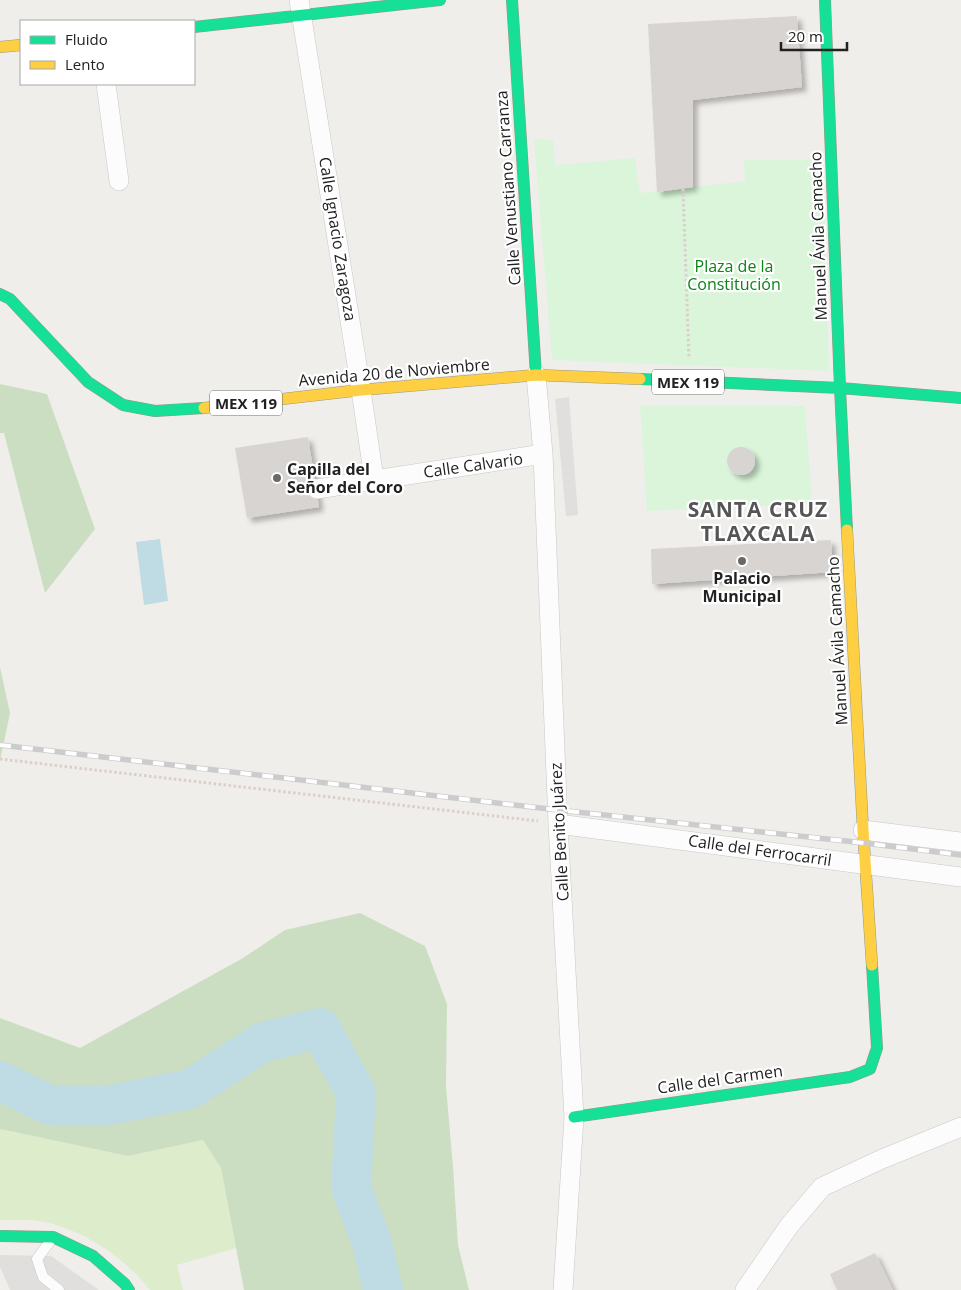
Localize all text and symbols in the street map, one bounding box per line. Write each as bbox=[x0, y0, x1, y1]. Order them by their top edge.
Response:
legend bbox=[20, 20, 195, 85]
scale bar bbox=[781, 20, 847, 52]
text: 20 m bbox=[788, 26, 823, 46]
text: Fluido bbox=[65, 29, 108, 49]
text: Lento bbox=[65, 54, 105, 74]
street label: Calle Venustiano Carranza bbox=[490, 90, 526, 286]
street label: Manuel Ávila Camacho bbox=[804, 151, 832, 321]
street label: Calle Ignacio Zaragoza bbox=[314, 155, 362, 323]
park label: Plaza de la Constitución bbox=[687, 255, 781, 295]
street label: Avenida 20 de Noviembre bbox=[297, 353, 491, 391]
road number: MEX 119 bbox=[652, 370, 724, 394]
road number: MEX 119 bbox=[210, 390, 282, 416]
street label: Calle Calvario bbox=[422, 447, 524, 483]
place label: Capilla del Señor del Coro bbox=[287, 458, 403, 498]
marker: Capilla del Señor del Coro bbox=[271, 472, 283, 484]
district label: SANTA CRUZ TLAXCALA bbox=[688, 495, 828, 547]
marker: Palacio Municipal bbox=[736, 555, 748, 567]
street label: Manuel Ávila Camacho bbox=[822, 556, 852, 726]
place label: Palacio Municipal bbox=[703, 567, 781, 607]
street label: Calle Benito Juárez bbox=[544, 762, 574, 902]
street label: Calle del Ferrocarril bbox=[687, 829, 833, 871]
street label: Calle del Carmen bbox=[656, 1059, 784, 1099]

